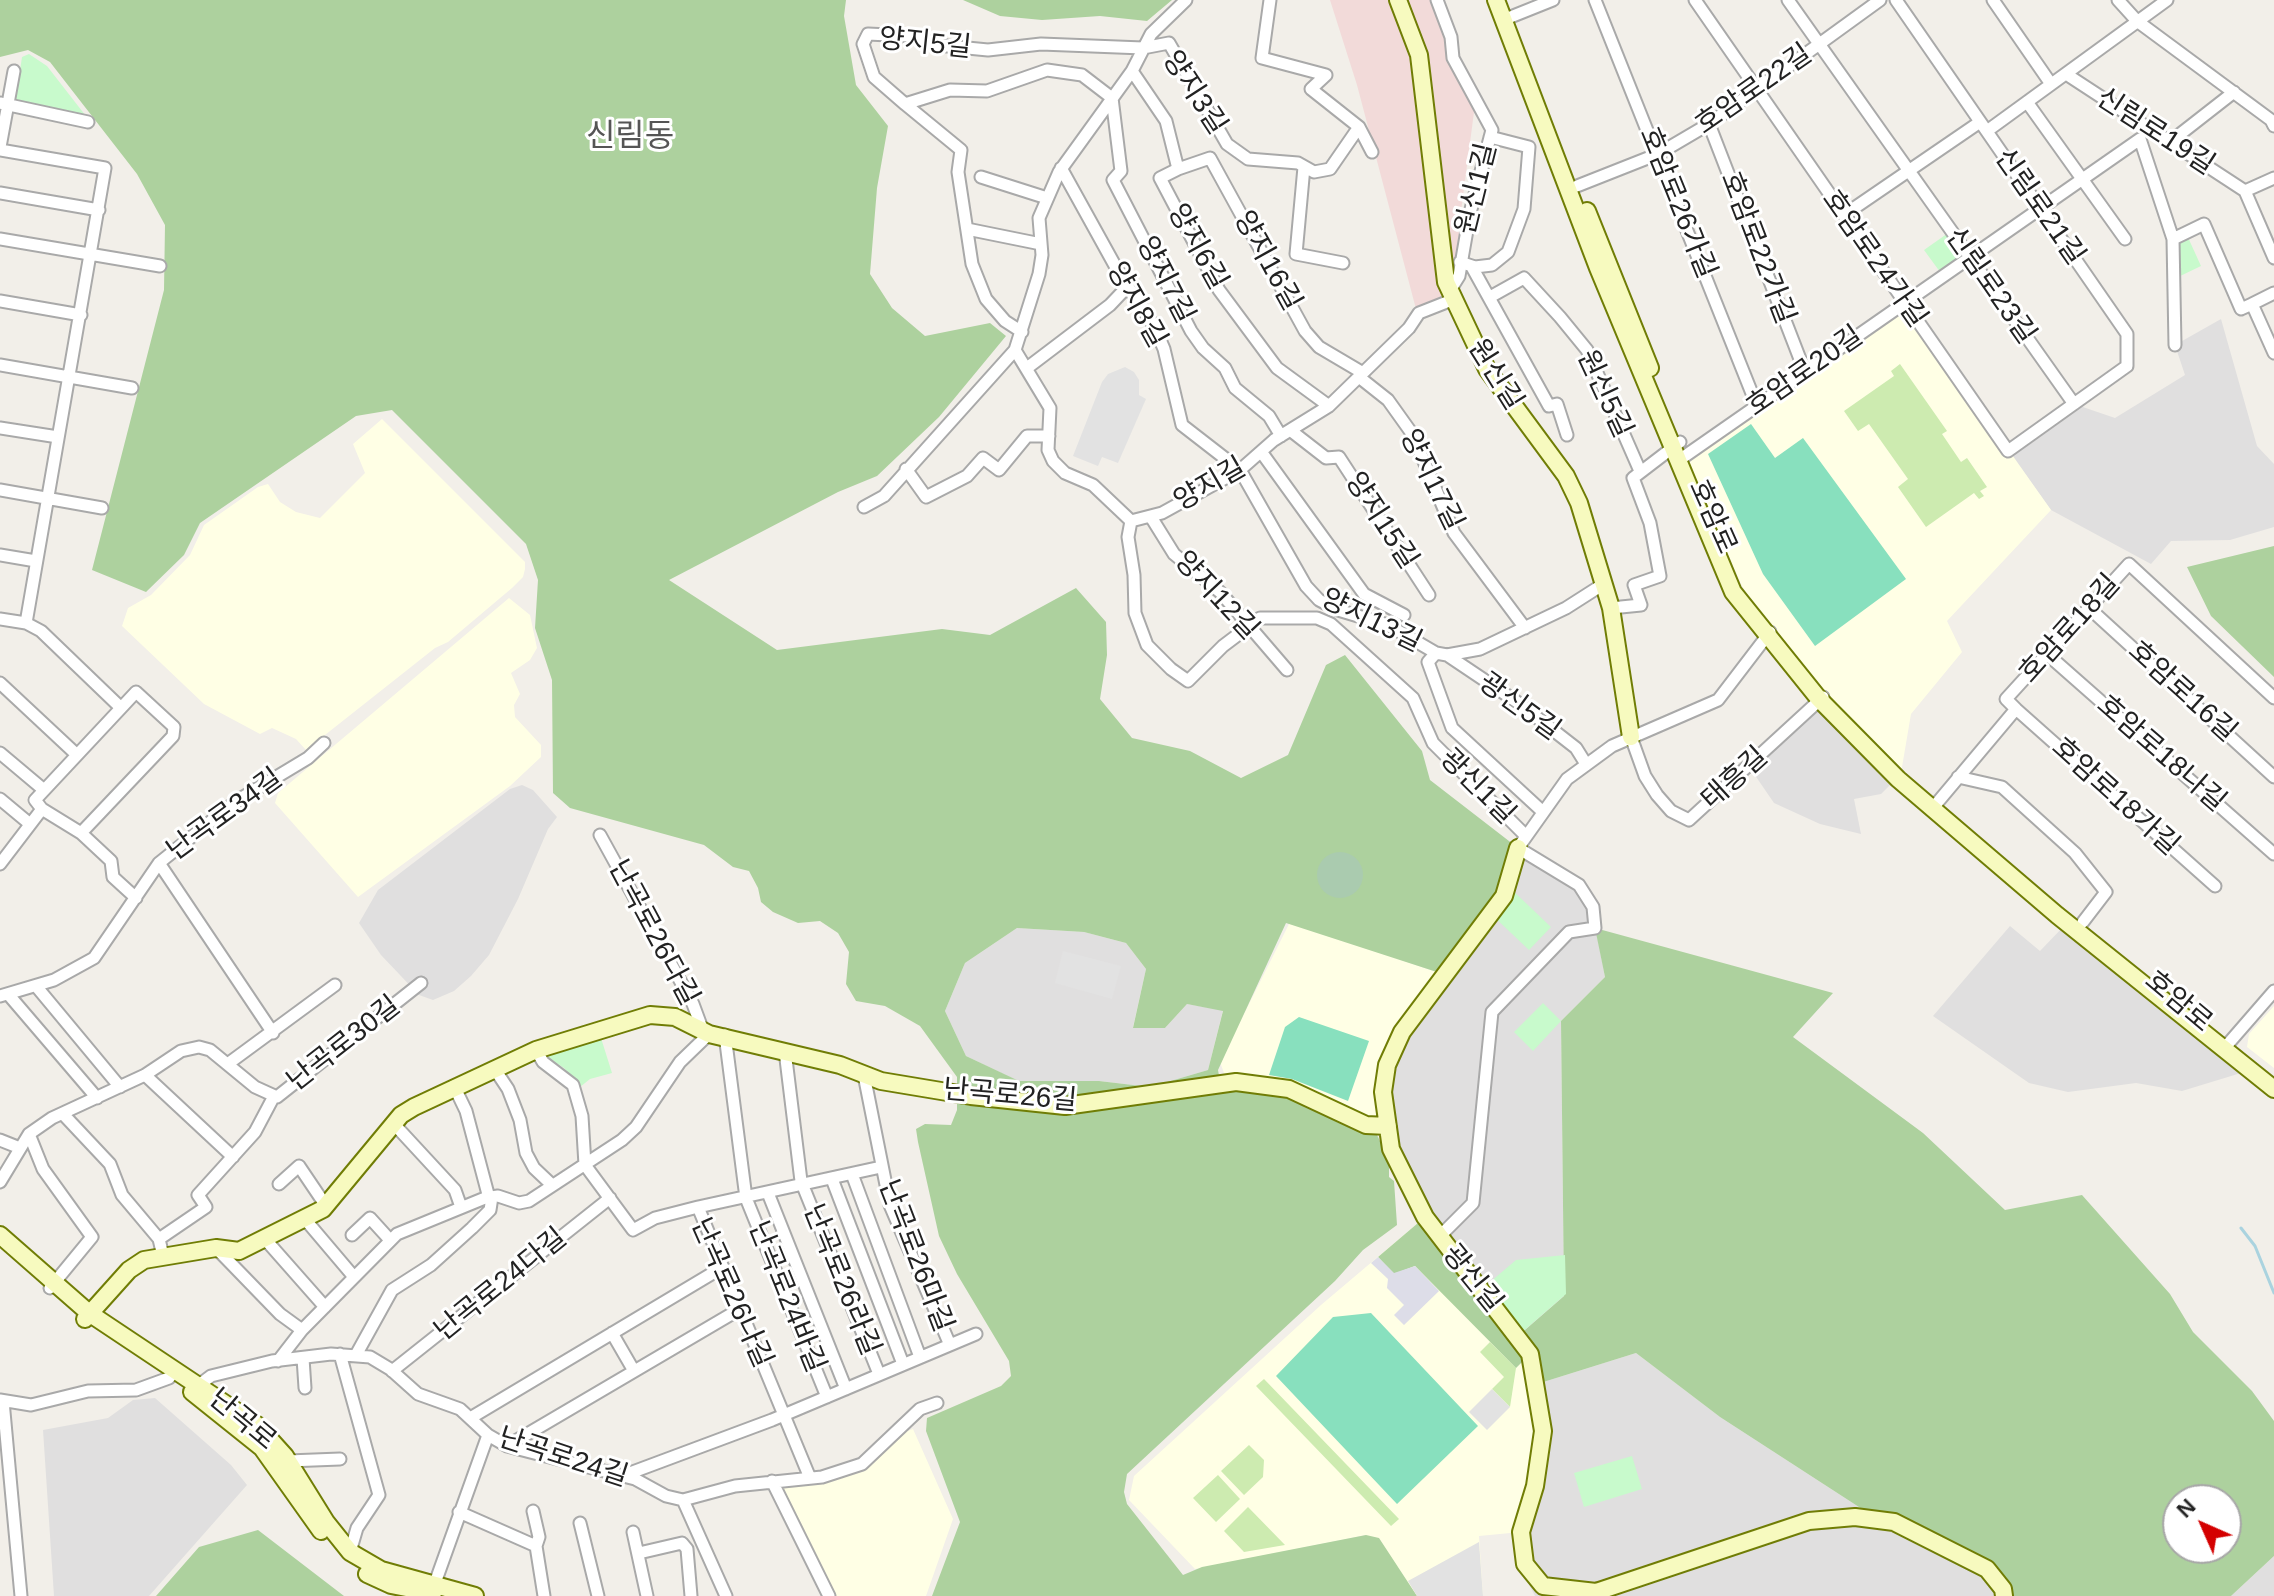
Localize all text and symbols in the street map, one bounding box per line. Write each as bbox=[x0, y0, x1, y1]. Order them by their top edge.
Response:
street label: 양지5길 bbox=[877, 22, 973, 66]
street label: 호암로22길 bbox=[1689, 38, 1819, 142]
street label: 양지3길 bbox=[1155, 45, 1233, 141]
street label: 신림로19길 bbox=[2090, 81, 2220, 183]
district label: 신림동 bbox=[586, 118, 674, 156]
street label: 호암로26가길 bbox=[1631, 123, 1723, 283]
street label: 원신1길 bbox=[1449, 140, 1505, 238]
street label: 신림로21길 bbox=[1987, 142, 2091, 272]
street label: 호암로22가길 bbox=[1713, 167, 1801, 329]
street label: 호암로24가길 bbox=[1814, 184, 1934, 334]
street label: 양지6길 bbox=[1160, 198, 1234, 296]
street label: 양지16길 bbox=[1226, 205, 1308, 317]
street label: 신림로23길 bbox=[1938, 221, 2042, 351]
street label: 양지7길 bbox=[1129, 231, 1201, 329]
street label: 양지8길 bbox=[1099, 256, 1173, 354]
street label: 호암로20길 bbox=[1740, 320, 1870, 424]
street label: 원신길 bbox=[1460, 333, 1530, 417]
street label: 원신5길 bbox=[1569, 345, 1639, 443]
street label: 양지17길 bbox=[1392, 424, 1470, 536]
street label: 양지길 bbox=[1168, 451, 1252, 519]
street label: 양지15길 bbox=[1337, 466, 1425, 576]
street label: 호암로 bbox=[1681, 475, 1743, 559]
street label: 양지12길 bbox=[1167, 545, 1265, 647]
street label: 호암로18길 bbox=[2013, 568, 2127, 690]
street label: 양지13길 bbox=[1315, 582, 1427, 660]
street label: 호암로16길 bbox=[2121, 635, 2243, 749]
street label: 광신5길 bbox=[1472, 666, 1566, 748]
street label: 호암로18나길 bbox=[2090, 689, 2232, 819]
street label: 호암로18가길 bbox=[2044, 731, 2186, 863]
street label: 태흥길 bbox=[1695, 741, 1775, 817]
street label: 광신1길 bbox=[1432, 742, 1522, 832]
street label: 난곡로34길 bbox=[161, 762, 289, 868]
street label: 난곡로26다길 bbox=[601, 855, 705, 1011]
street label: 호암로 bbox=[2138, 964, 2218, 1040]
street label: 난곡로30길 bbox=[281, 989, 407, 1099]
street label: 난곡로26길 bbox=[942, 1073, 1078, 1119]
street label: 난곡로26마길 bbox=[871, 1175, 959, 1337]
street label: 난곡로26라길 bbox=[795, 1200, 887, 1360]
street label: 난곡로26나길 bbox=[683, 1213, 779, 1373]
street label: 난곡로24바길 bbox=[740, 1217, 832, 1377]
street label: 난곡로24다길 bbox=[428, 1222, 574, 1348]
street label: 광신길 bbox=[1435, 1238, 1509, 1320]
street label: 난곡로 bbox=[202, 1382, 282, 1458]
street label: 난곡로24길 bbox=[494, 1421, 632, 1495]
north arrow bbox=[2162, 1484, 2242, 1564]
text: N bbox=[2172, 1494, 2201, 1523]

